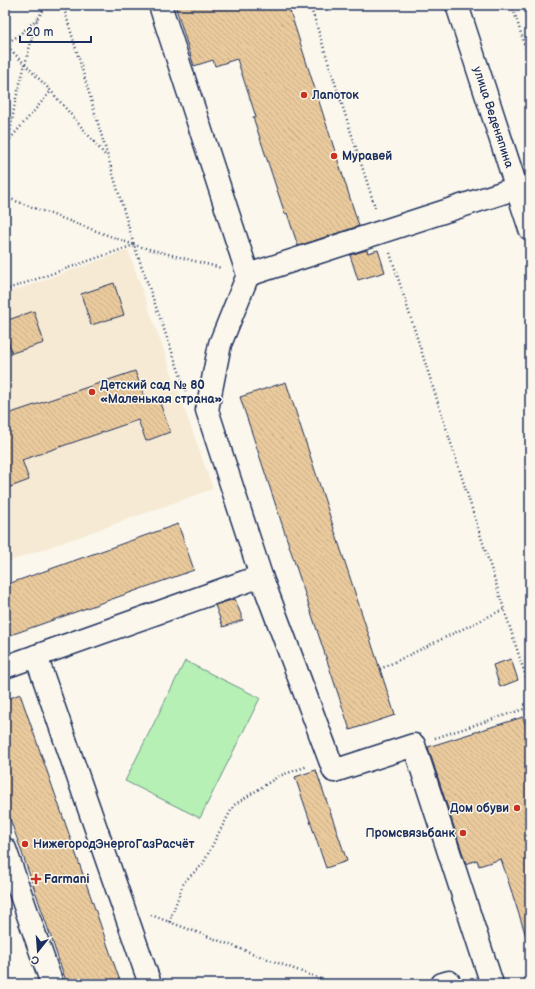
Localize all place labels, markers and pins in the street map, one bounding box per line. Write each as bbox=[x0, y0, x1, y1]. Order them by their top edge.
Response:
place label: Лапоток bbox=[311, 88, 359, 103]
marker: Лапоток bbox=[299, 90, 309, 100]
place label: Муравей bbox=[342, 149, 392, 164]
marker: Муравей bbox=[329, 151, 339, 161]
place label: Детский сад № 80 «Маленькая страна» bbox=[100, 378, 223, 407]
marker: Детский сад № 80 «Маленькая страна» bbox=[87, 387, 97, 397]
place label: Дом обуви bbox=[450, 801, 509, 816]
marker: Дом обуви bbox=[512, 803, 522, 813]
place label: Промсвязьбанк bbox=[365, 826, 456, 841]
marker: Промсвязьбанк bbox=[458, 828, 468, 838]
place label: НижегородЭнергоГазРасчёт bbox=[33, 837, 195, 852]
marker: НижегородЭнергоГазРасчёт bbox=[20, 839, 30, 849]
place label: Farmani bbox=[44, 872, 89, 887]
marker: Farmani bbox=[31, 874, 41, 884]

